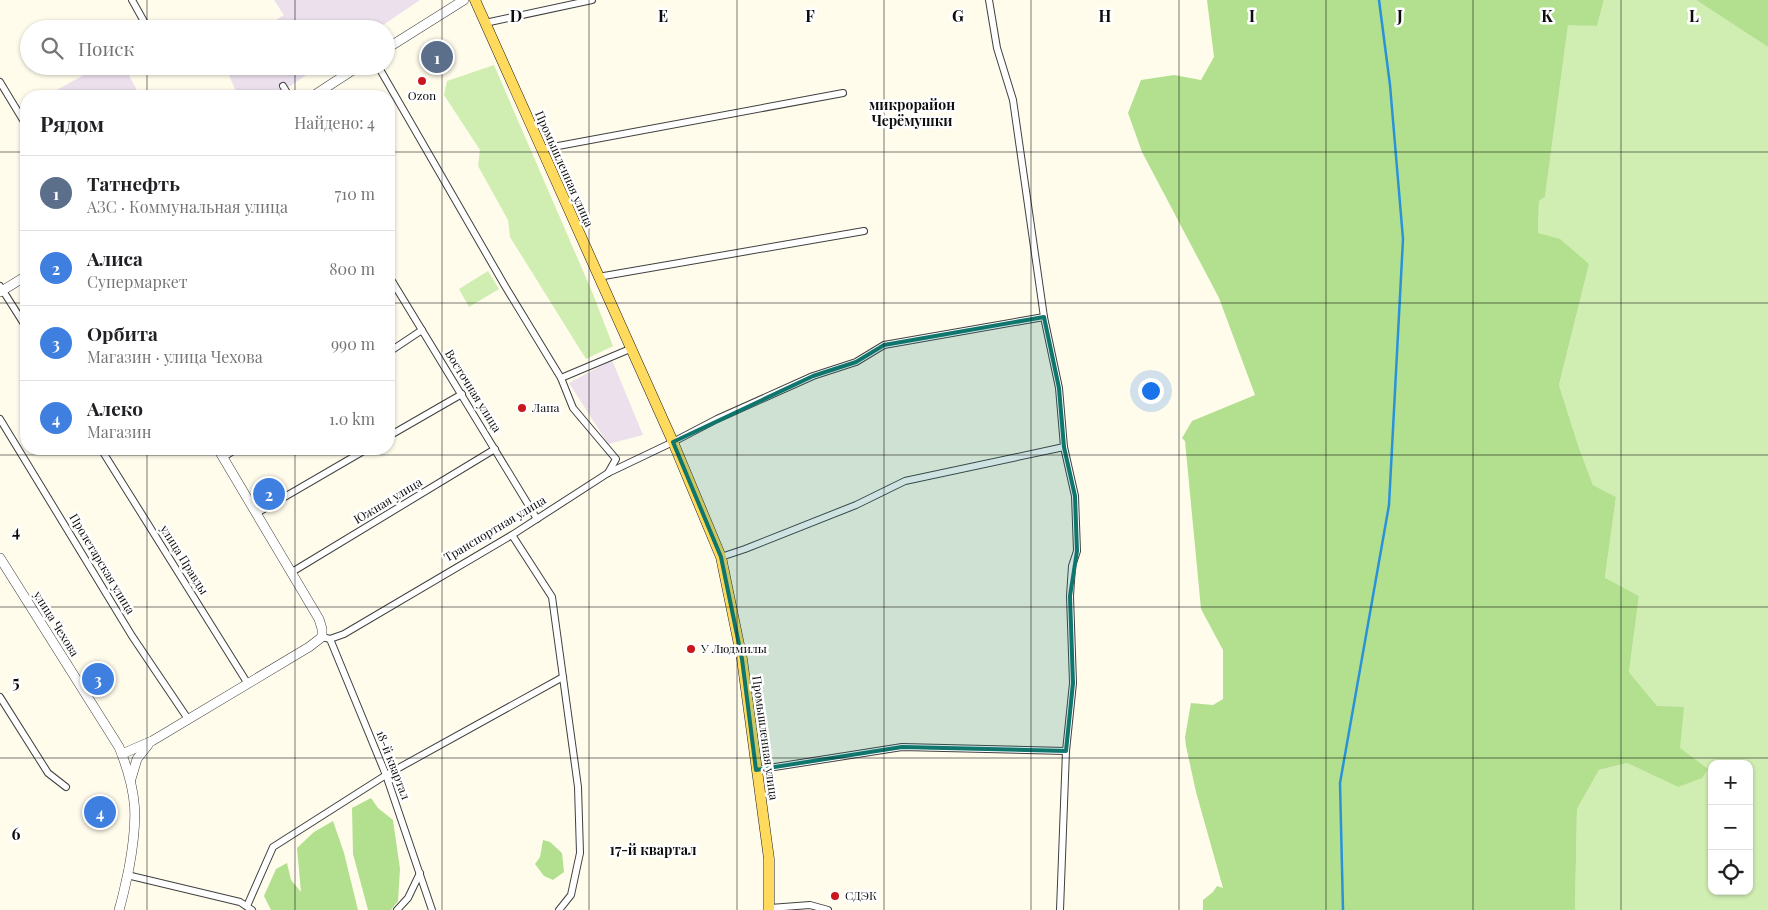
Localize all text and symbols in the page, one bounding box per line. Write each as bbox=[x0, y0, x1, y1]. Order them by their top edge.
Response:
text: D bbox=[510, 5, 522, 26]
text: E bbox=[658, 5, 668, 26]
text: F bbox=[805, 5, 815, 26]
text: G bbox=[952, 5, 964, 26]
text: H bbox=[1099, 5, 1112, 26]
text: I bbox=[1249, 5, 1255, 26]
text: J bbox=[1396, 5, 1403, 26]
text: K bbox=[1541, 5, 1553, 26]
text: L bbox=[1689, 5, 1699, 26]
search box bbox=[20, 20, 395, 75]
icon: search bbox=[38, 34, 66, 62]
text: Поиск bbox=[78, 35, 134, 61]
pin: 1 bbox=[421, 38, 453, 76]
marker: Ozon bbox=[416, 75, 428, 87]
place label: Ozon bbox=[408, 87, 436, 103]
district label: микрорайон Черёмушки bbox=[869, 95, 955, 130]
street label: Промышленная улица bbox=[532, 108, 598, 229]
text: Рядом bbox=[40, 109, 104, 137]
text: Найдено: 4 bbox=[294, 112, 375, 133]
text: Татнефть bbox=[87, 170, 180, 196]
text: 1 bbox=[53, 183, 59, 204]
text: 710 m bbox=[335, 183, 375, 204]
text: АЗС · Коммунальная улица bbox=[87, 196, 288, 217]
text: Алиса bbox=[87, 245, 143, 271]
text: 2 bbox=[52, 258, 60, 279]
text: 800 m bbox=[329, 258, 375, 279]
text: Супермаркет bbox=[87, 271, 188, 292]
text: Орбита bbox=[87, 320, 158, 346]
text: 3 bbox=[52, 333, 60, 354]
text: 990 m bbox=[331, 333, 375, 354]
text: Магазин · улица Чехова bbox=[87, 346, 263, 367]
street label: Восточная улица bbox=[442, 346, 506, 435]
your location bbox=[1138, 378, 1164, 404]
text: Алеко bbox=[87, 395, 143, 421]
place label: Лана bbox=[531, 399, 560, 415]
marker: Лана bbox=[516, 402, 528, 414]
text: 4 bbox=[52, 408, 60, 429]
text: 1.0 km bbox=[329, 408, 375, 429]
text: Магазин bbox=[87, 421, 152, 442]
street label: Южная улица bbox=[350, 473, 425, 527]
pin: 2 bbox=[253, 475, 285, 513]
street label: Транспортная улица bbox=[441, 491, 548, 565]
street label: Пролетарская улица bbox=[66, 510, 139, 617]
text: 4 bbox=[12, 520, 20, 541]
street label: улица Правды bbox=[157, 521, 213, 597]
street label: улица Чехова bbox=[30, 587, 83, 659]
place label: У Людмилы bbox=[700, 640, 767, 656]
marker: У Людмилы bbox=[685, 643, 697, 655]
pin: 3 bbox=[82, 660, 114, 698]
text: 5 bbox=[12, 671, 20, 692]
street label: Промышленная улица bbox=[749, 675, 783, 801]
street label: 18-й квартал bbox=[373, 728, 415, 802]
map controls bbox=[1708, 760, 1753, 895]
button: + bbox=[1708, 760, 1753, 805]
pin: 4 bbox=[84, 793, 116, 831]
button: − bbox=[1708, 805, 1753, 850]
text: 6 bbox=[12, 823, 21, 844]
district label: 17-й квартал bbox=[610, 840, 697, 859]
button: locate bbox=[1708, 850, 1753, 895]
place label: СДЭК bbox=[845, 887, 877, 903]
marker: СДЭК bbox=[829, 890, 841, 902]

